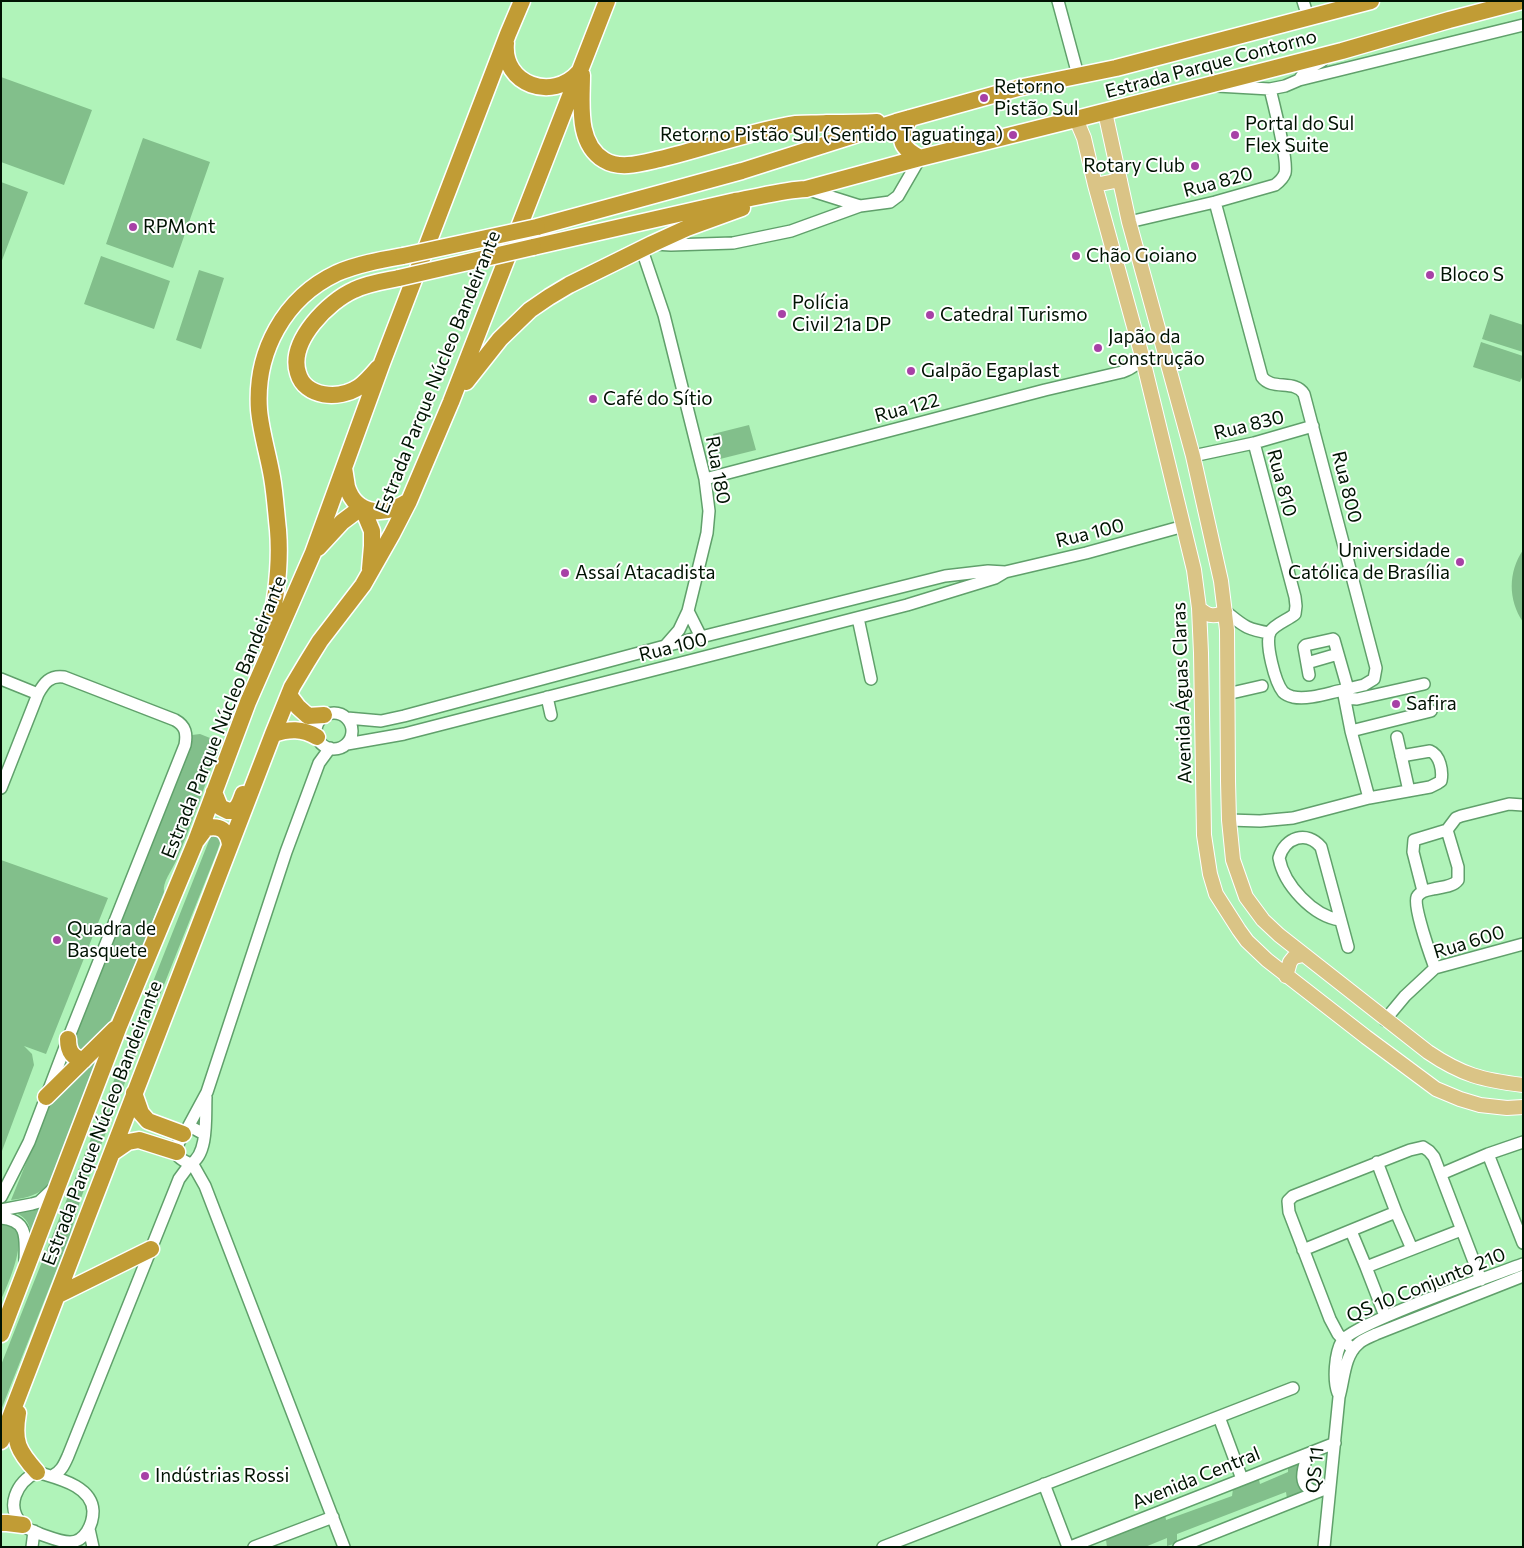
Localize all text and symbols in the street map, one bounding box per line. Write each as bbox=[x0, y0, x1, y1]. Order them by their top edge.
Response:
street label: Estrada Parque Contorno bbox=[1103, 25, 1319, 103]
place label: Retorno Pistão Sul bbox=[994, 76, 1079, 120]
marker: Retorno Pistão Sul bbox=[978, 92, 990, 104]
place label: Portal do Sul Flex Suite bbox=[1245, 113, 1354, 157]
place label: Retorno Pistão Sul (Sentido Taguatinga) bbox=[660, 124, 1003, 146]
marker: Retorno Pistão Sul (Sentido Taguatinga) bbox=[1007, 129, 1019, 141]
marker: Portal do Sul Flex Suite bbox=[1229, 129, 1241, 141]
place label: Rotary Club bbox=[1083, 155, 1185, 177]
marker: Rotary Club bbox=[1189, 160, 1201, 172]
street label: Rua 820 bbox=[1181, 162, 1255, 202]
place label: RPMont bbox=[143, 216, 216, 238]
marker: RPMont bbox=[127, 221, 139, 233]
street label: Estrada Parque Núcleo Bandeirante bbox=[371, 227, 505, 517]
place label: Chão Goiano bbox=[1086, 245, 1197, 267]
marker: Chão Goiano bbox=[1070, 250, 1082, 262]
place label: Bloco S bbox=[1440, 264, 1504, 286]
marker: Bloco S bbox=[1424, 269, 1436, 281]
place label: Polícia Civil 21a DP bbox=[792, 292, 891, 336]
place label: Catedral Turismo bbox=[940, 304, 1088, 326]
marker: Polícia Civil 21a DP bbox=[776, 308, 788, 320]
marker: Catedral Turismo bbox=[924, 309, 936, 321]
place label: Japão da construção bbox=[1108, 326, 1205, 370]
marker: Japão da construção bbox=[1092, 342, 1104, 354]
place label: Galpão Egaplast bbox=[921, 360, 1060, 382]
marker: Galpão Egaplast bbox=[905, 365, 917, 377]
place label: Café do Sítio bbox=[603, 388, 713, 410]
street label: Rua 122 bbox=[872, 388, 942, 428]
marker: Café do Sítio bbox=[587, 393, 599, 405]
street label: Rua 830 bbox=[1212, 405, 1286, 445]
street label: Rua 180 bbox=[701, 434, 735, 506]
street label: Rua 810 bbox=[1262, 447, 1302, 519]
street label: Rua 800 bbox=[1327, 449, 1367, 525]
street label: Rua 100 bbox=[1053, 514, 1127, 552]
place label: Universidade Católica de Brasília bbox=[1288, 540, 1450, 584]
marker: Universidade Católica de Brasília bbox=[1454, 556, 1466, 568]
place label: Assaí Atacadista bbox=[575, 562, 715, 584]
marker: Assaí Atacadista bbox=[559, 567, 571, 579]
street label: Estrada Parque Núcleo Bandeirante bbox=[157, 572, 291, 862]
street label: Avenida Águas Claras bbox=[1167, 602, 1197, 784]
street label: Rua 100 bbox=[636, 628, 710, 666]
place label: Safira bbox=[1406, 693, 1457, 715]
marker: Safira bbox=[1390, 698, 1402, 710]
place label: Quadra de Basquete bbox=[67, 918, 156, 962]
street label: Rua 600 bbox=[1431, 920, 1507, 964]
marker: Quadra de Basquete bbox=[51, 934, 63, 946]
street label: Estrada Parque Núcleo Bandeirante bbox=[37, 977, 167, 1269]
street label: QS 10 Conjunto 210 bbox=[1343, 1243, 1509, 1327]
street label: Avenida Central bbox=[1129, 1442, 1263, 1514]
street label: QS 11 bbox=[1301, 1446, 1329, 1494]
place label: Indústrias Rossi bbox=[155, 1465, 289, 1487]
marker: Indústrias Rossi bbox=[139, 1470, 151, 1482]

